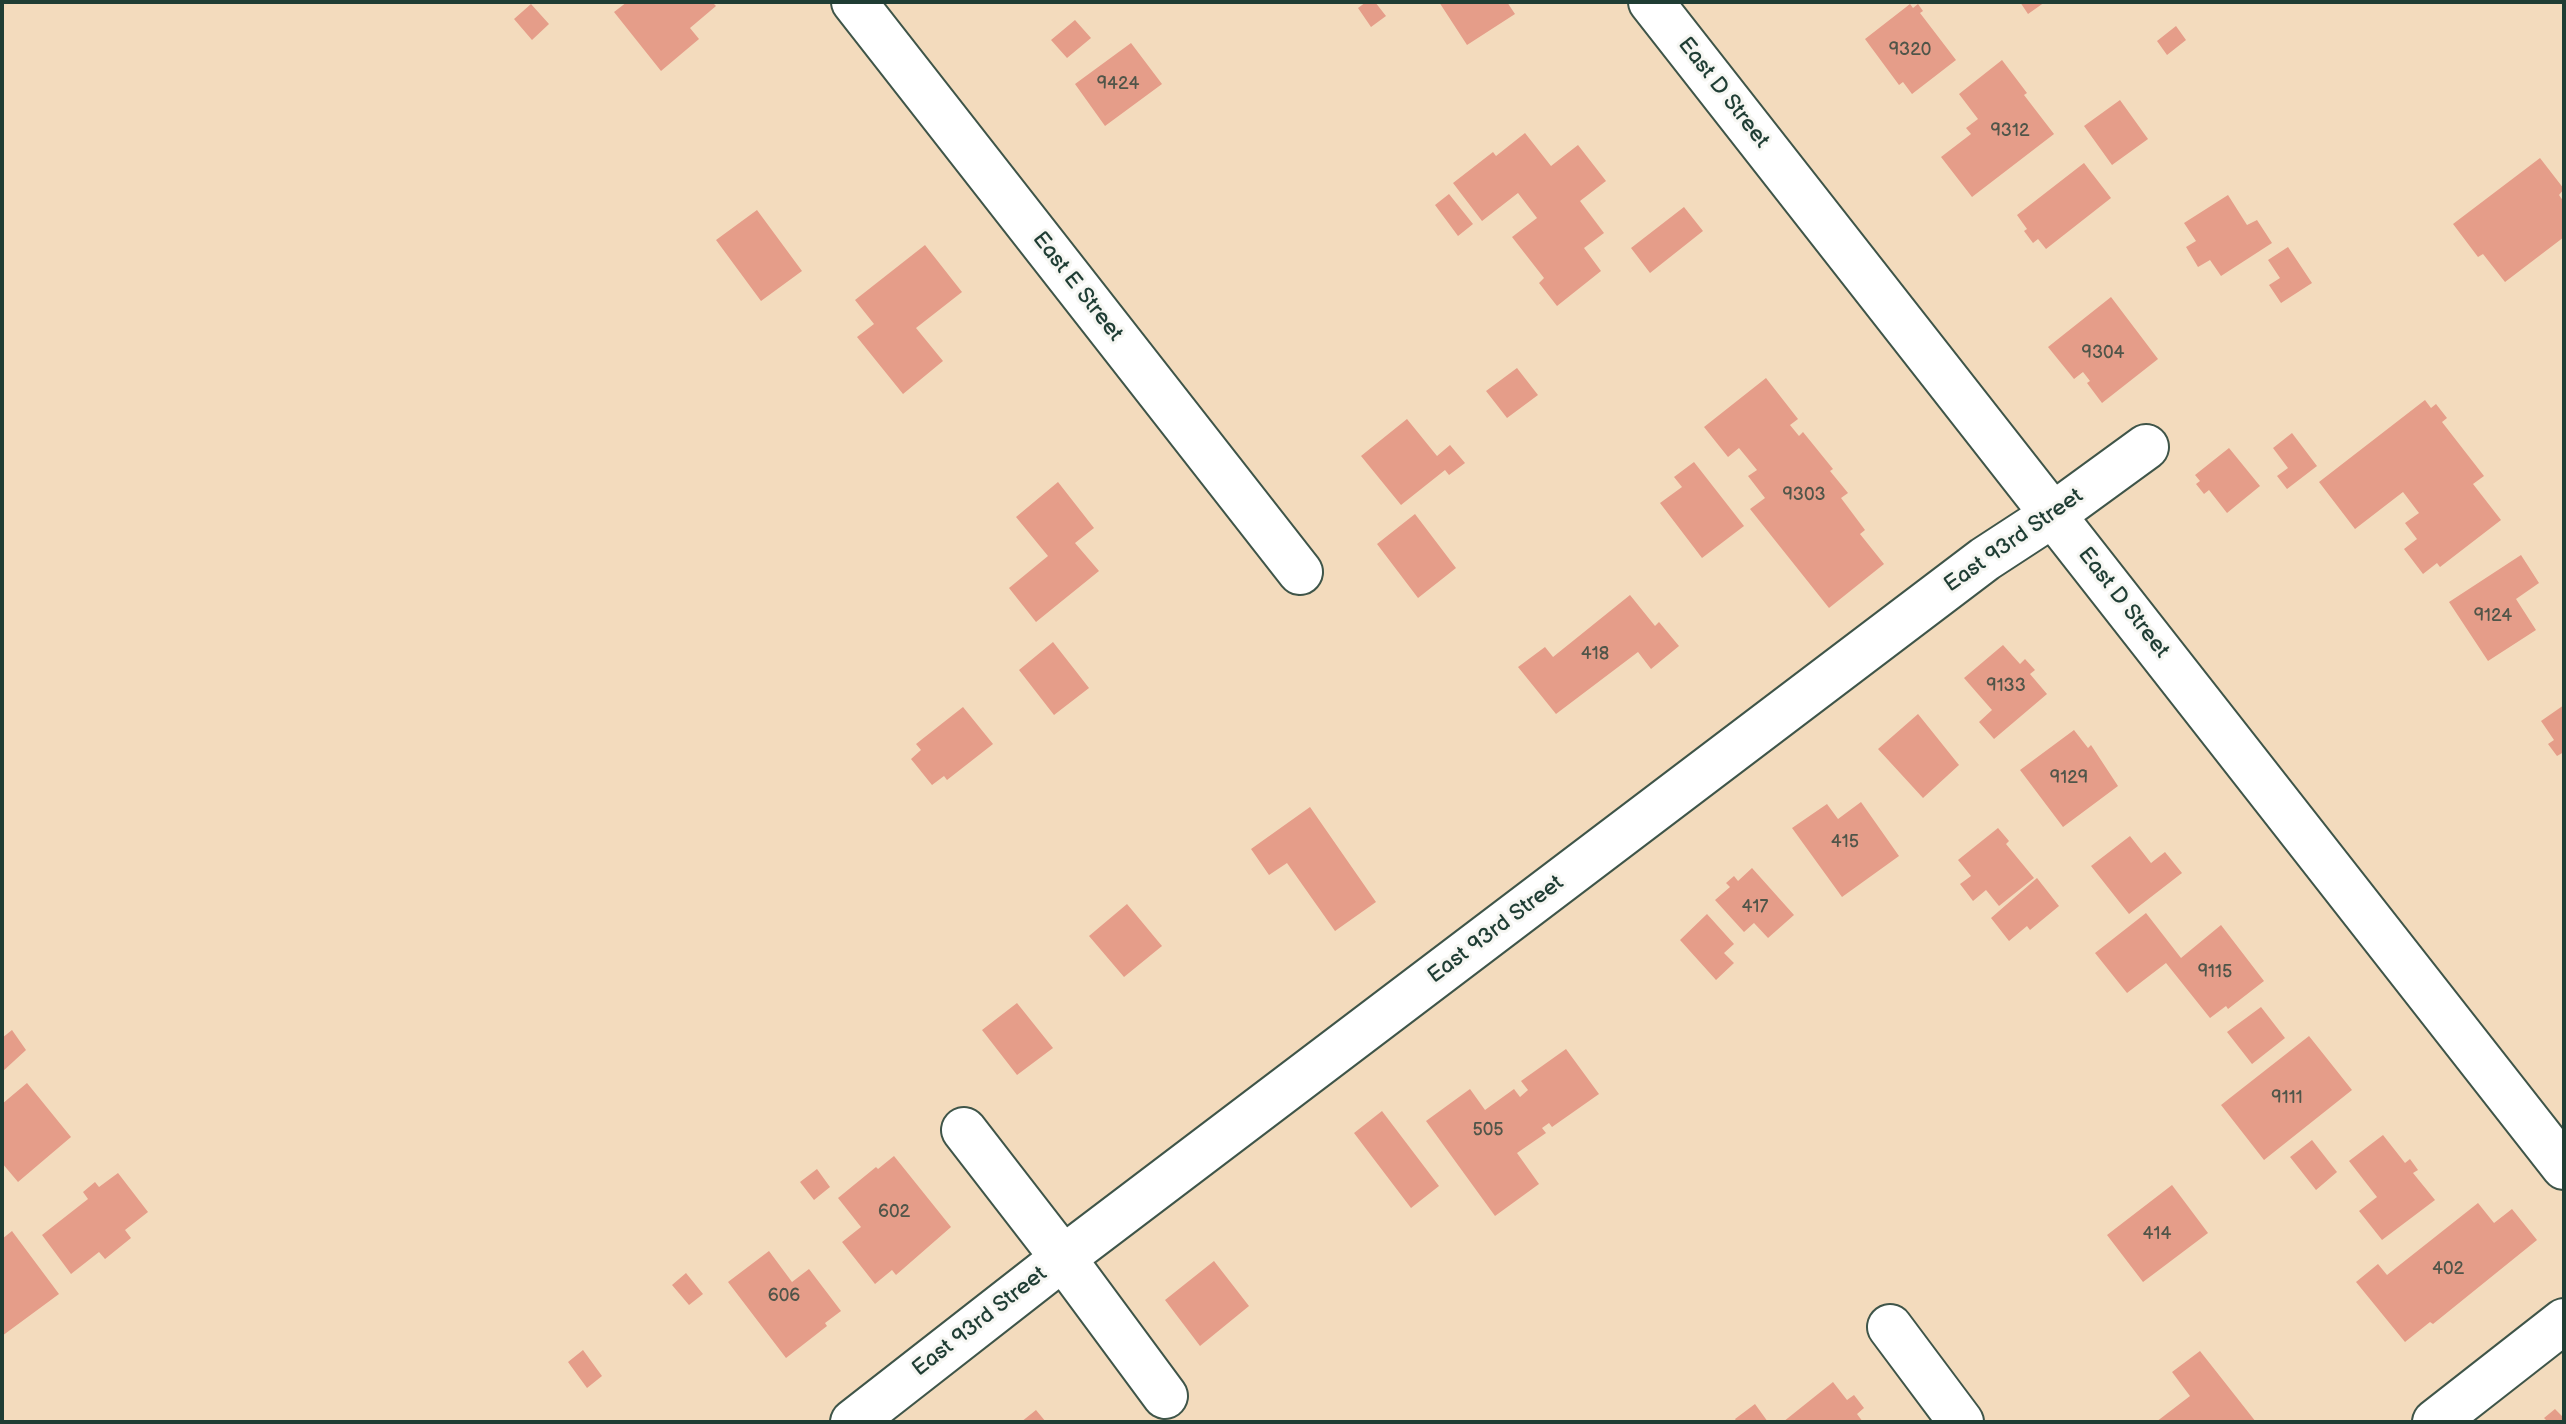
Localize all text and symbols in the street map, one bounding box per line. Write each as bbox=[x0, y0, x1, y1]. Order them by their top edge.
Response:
street label: East D Street bbox=[1672, 33, 1774, 153]
house number: 9320 bbox=[1889, 39, 1931, 61]
house number: 9424 bbox=[1097, 73, 1139, 95]
house number: 9312 bbox=[1990, 120, 2030, 142]
street label: East E Street bbox=[1026, 227, 1128, 347]
house number: 9304 bbox=[2081, 342, 2125, 364]
street label: East 93rd Street bbox=[1940, 483, 2088, 599]
house number: 9303 bbox=[1782, 484, 1826, 506]
street label: East D Street bbox=[2072, 543, 2174, 663]
house number: 9124 bbox=[2474, 605, 2512, 627]
house number: 418 bbox=[1581, 643, 1609, 665]
house number: 9133 bbox=[1986, 675, 2026, 697]
house number: 9129 bbox=[2050, 767, 2088, 789]
house number: 415 bbox=[1831, 831, 1859, 853]
street label: East 93rd Street bbox=[1423, 870, 1569, 990]
house number: 417 bbox=[1742, 896, 1768, 918]
house number: 9115 bbox=[2198, 961, 2232, 983]
house number: 9111 bbox=[2271, 1087, 2303, 1109]
house number: 505 bbox=[1472, 1119, 1504, 1141]
house number: 602 bbox=[878, 1201, 910, 1223]
house number: 414 bbox=[2143, 1223, 2171, 1245]
house number: 402 bbox=[2432, 1258, 2464, 1280]
street label: East 93rd Street bbox=[908, 1261, 1052, 1383]
house number: 606 bbox=[768, 1285, 800, 1307]

